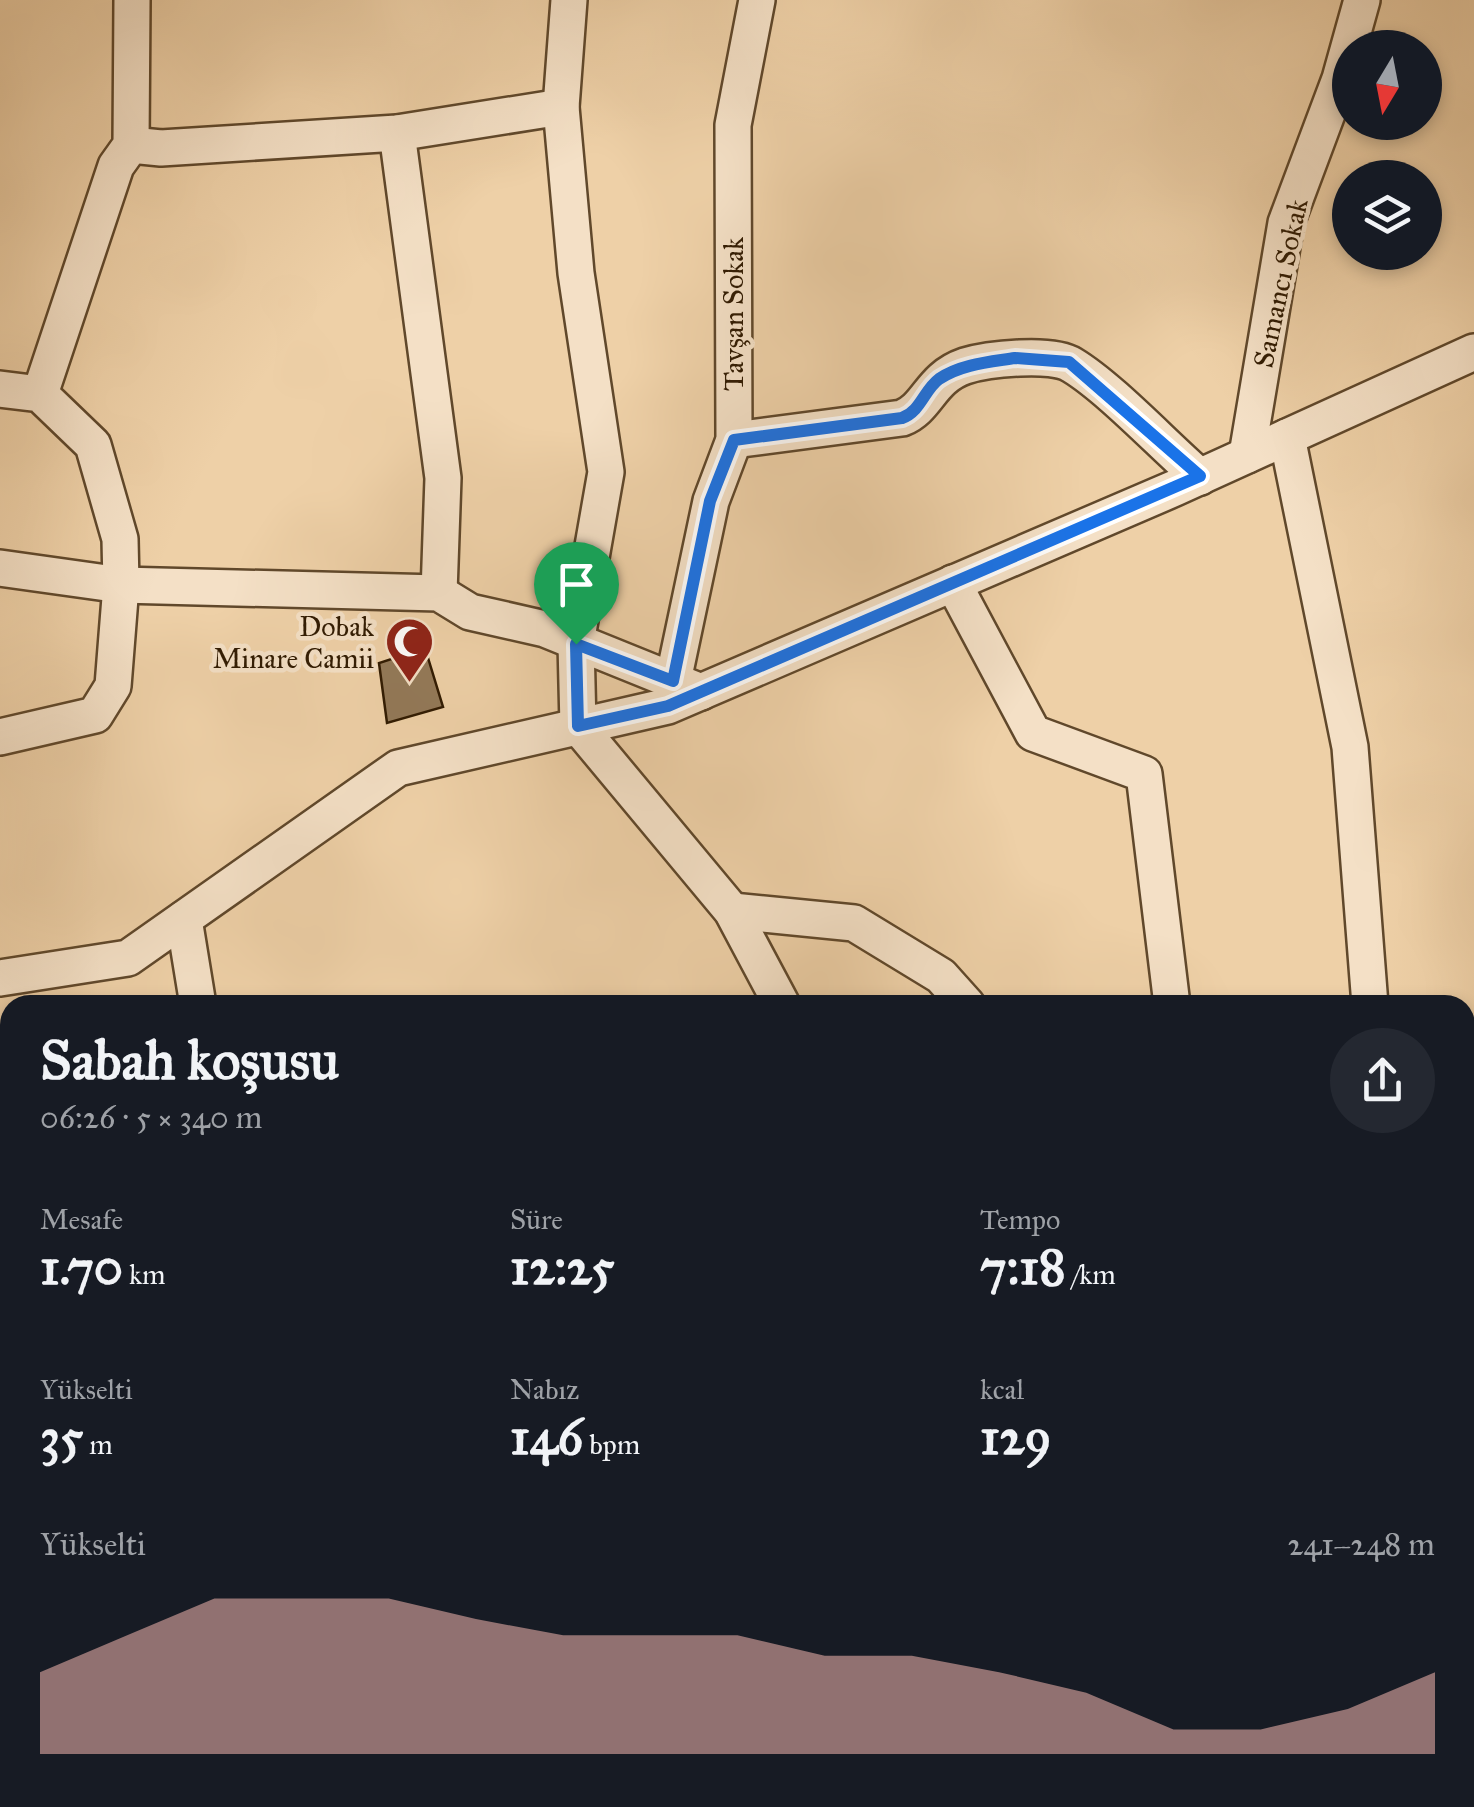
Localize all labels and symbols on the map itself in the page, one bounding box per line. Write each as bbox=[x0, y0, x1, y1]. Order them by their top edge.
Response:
north arrow bbox=[1332, 30, 1442, 140]
street label: Samancı Sokak bbox=[1245, 195, 1315, 371]
street label: Tavşan Sokak bbox=[716, 237, 751, 391]
pin bbox=[534, 542, 619, 645]
place label: Dobak Minare Camii bbox=[213, 609, 374, 676]
mosque icon: Dobak Minare Camii bbox=[383, 616, 435, 684]

